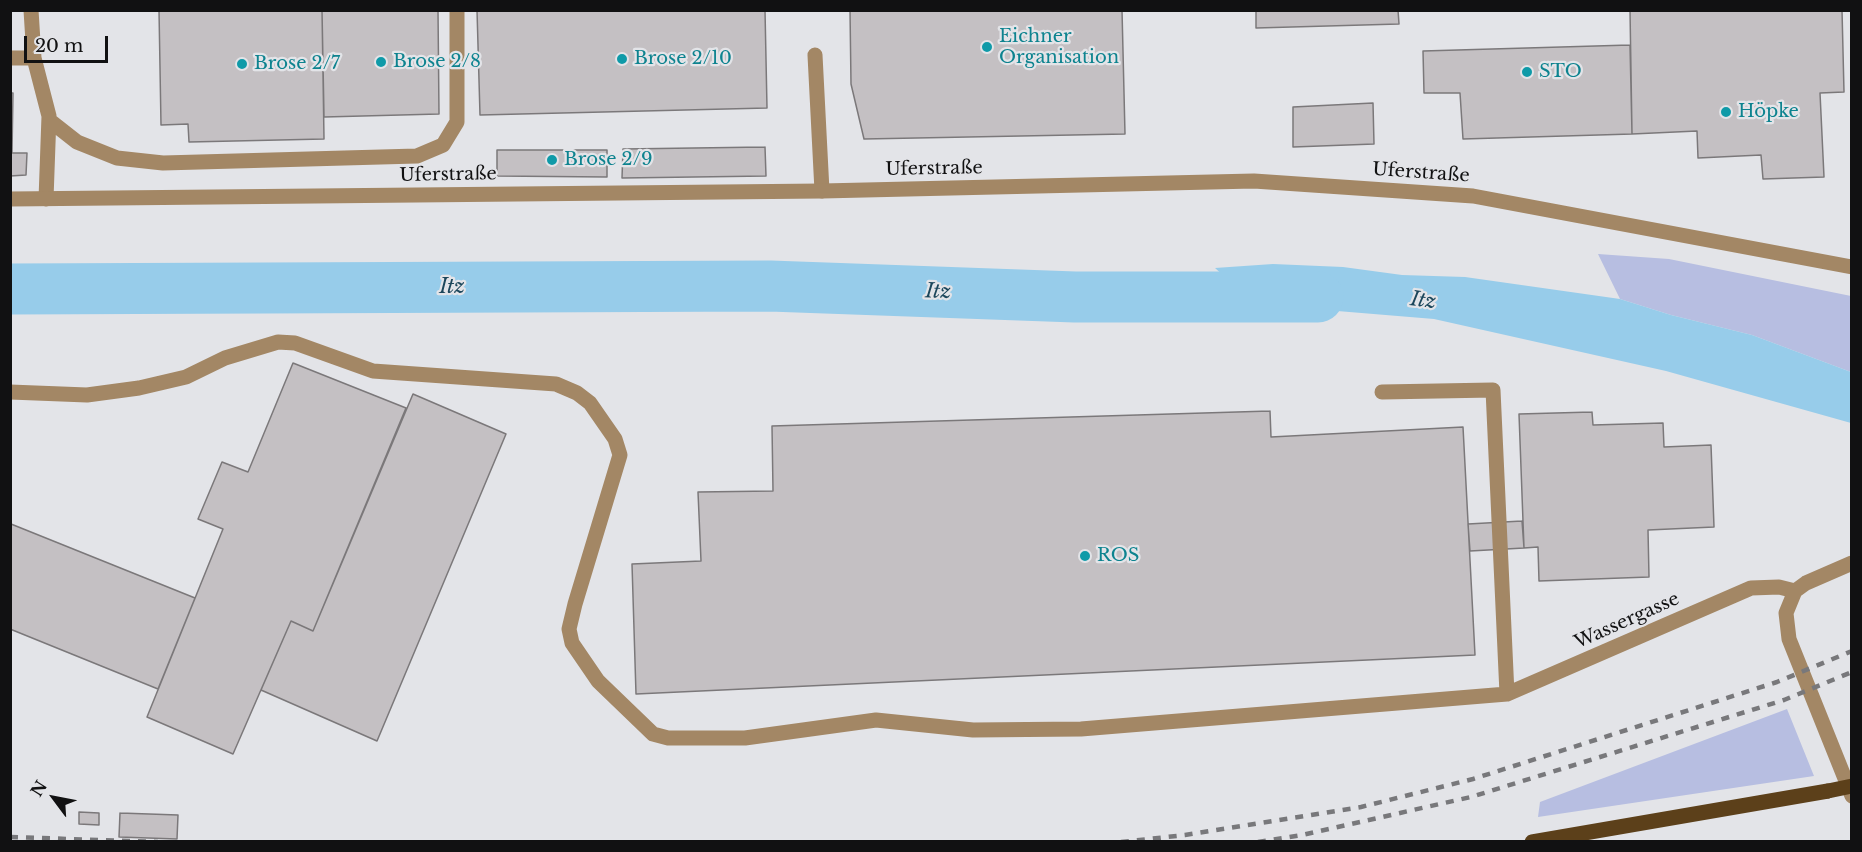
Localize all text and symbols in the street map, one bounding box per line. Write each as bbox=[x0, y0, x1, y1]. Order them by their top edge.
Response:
scale bar bbox=[27, 24, 111, 62]
place label: Eichner Organisation bbox=[999, 26, 1119, 68]
text: 20 m bbox=[35, 35, 83, 57]
marker: Eichner Organisation bbox=[980, 40, 994, 54]
place label: Brose 2/10 bbox=[634, 48, 732, 70]
place label: Brose 2/8 bbox=[393, 51, 481, 73]
marker: Brose 2/10 bbox=[615, 52, 629, 66]
place label: Brose 2/7 bbox=[254, 53, 340, 75]
marker: Brose 2/8 bbox=[374, 55, 388, 69]
marker: Brose 2/7 bbox=[235, 57, 249, 71]
place label: STO bbox=[1539, 61, 1582, 83]
marker: STO bbox=[1520, 65, 1534, 79]
place label: Höpke bbox=[1738, 101, 1799, 123]
marker: Höpke bbox=[1719, 105, 1733, 119]
place label: Brose 2/9 bbox=[564, 149, 653, 171]
marker: Brose 2/9 bbox=[545, 153, 559, 167]
street label: Uferstraße bbox=[885, 157, 983, 181]
street label: Uferstraße bbox=[1372, 159, 1470, 187]
street label: Uferstraße bbox=[399, 163, 497, 187]
water label: Itz bbox=[439, 275, 465, 299]
water label: Itz bbox=[925, 280, 951, 304]
water label: Itz bbox=[1409, 288, 1437, 314]
place label: ROS bbox=[1097, 545, 1139, 567]
marker: ROS bbox=[1078, 549, 1092, 563]
street label: Wassergasse bbox=[1571, 588, 1683, 654]
north arrow bbox=[24, 768, 84, 828]
text: N bbox=[26, 777, 51, 800]

